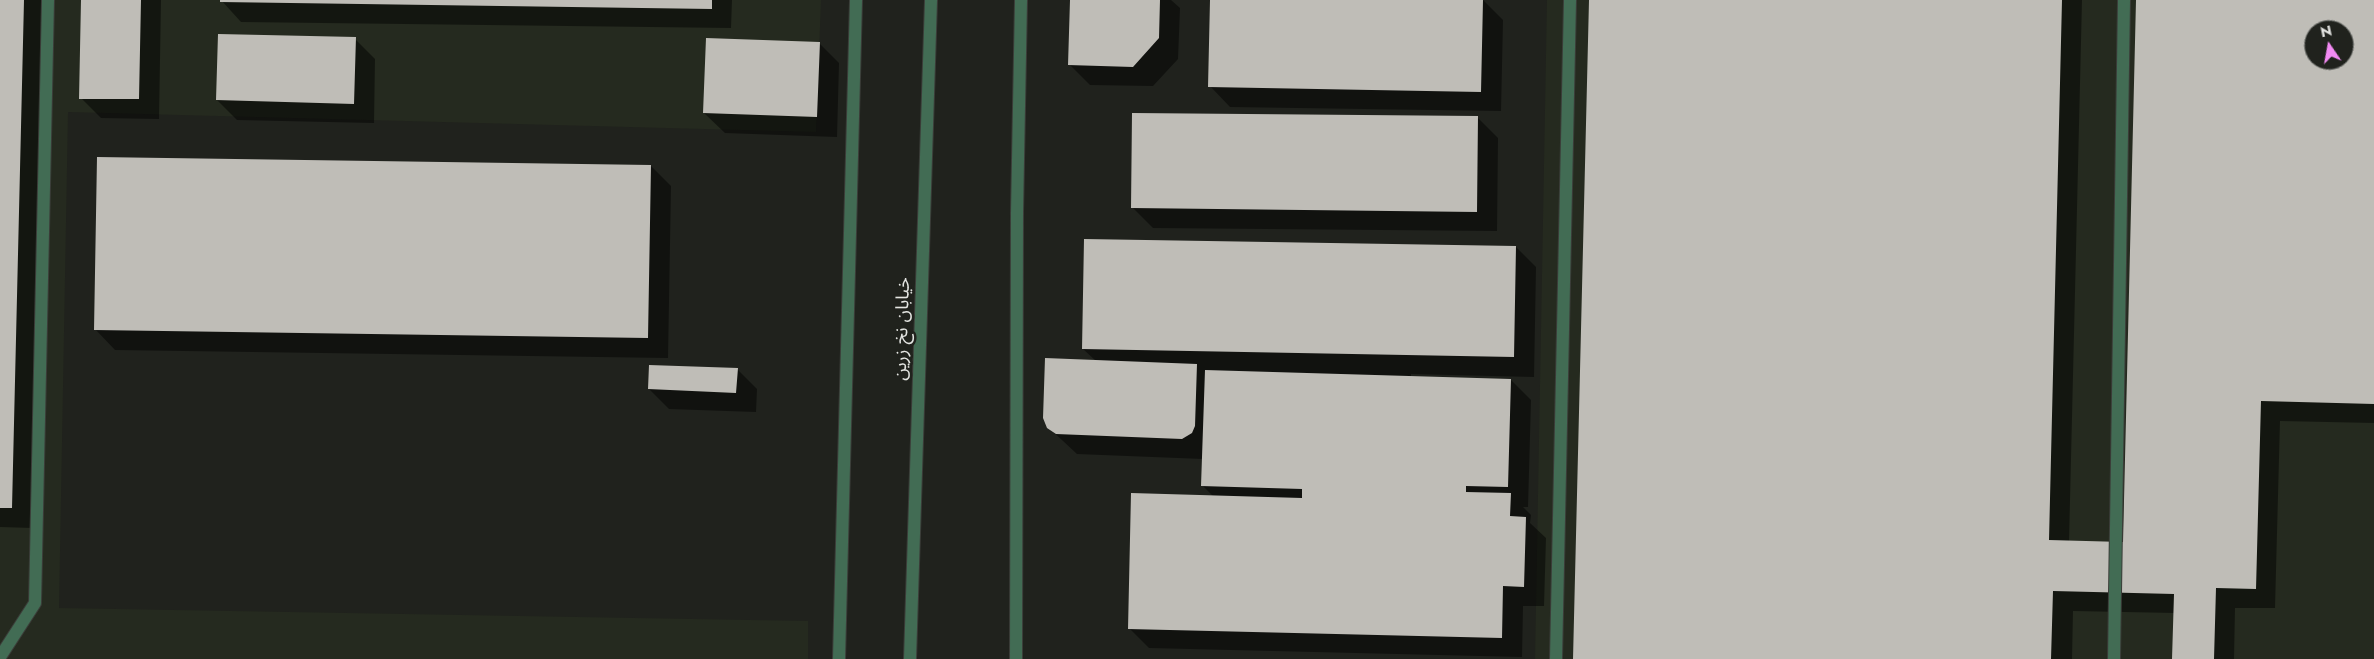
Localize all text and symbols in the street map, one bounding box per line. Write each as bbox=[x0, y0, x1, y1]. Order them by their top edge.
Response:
north arrow bbox=[2304, 20, 2354, 70]
text: N bbox=[2319, 20, 2334, 42]
street label: خیابان نخ زرین bbox=[890, 277, 916, 381]

